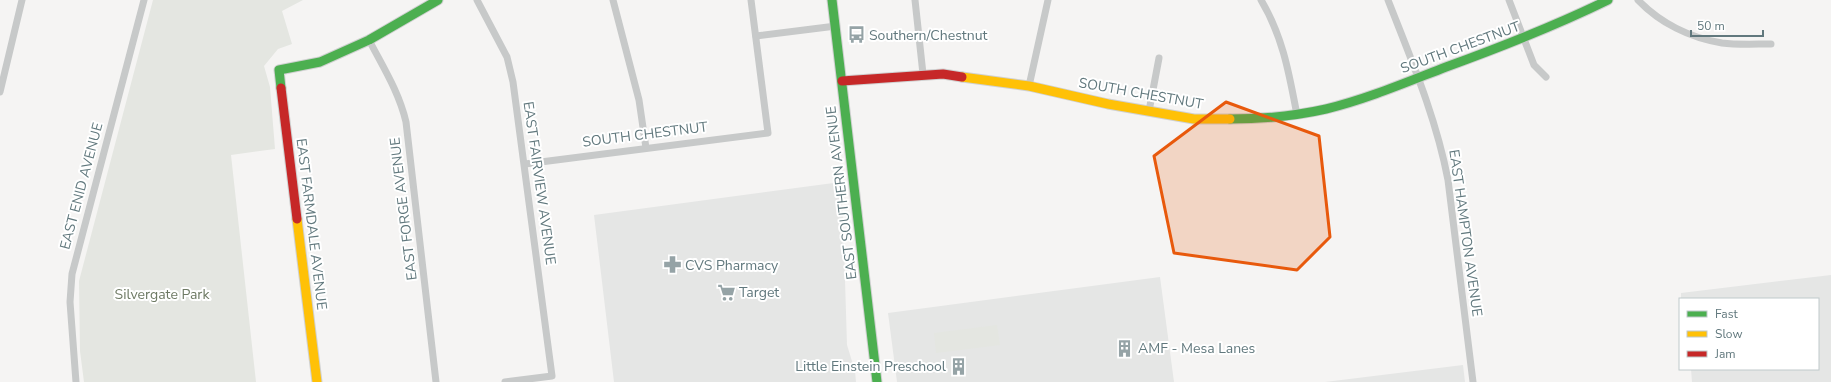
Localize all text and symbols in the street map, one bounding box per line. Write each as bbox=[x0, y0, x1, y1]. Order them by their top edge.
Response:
scale bar bbox=[1691, 12, 1763, 38]
street label: SOUTH CHESTNUT bbox=[1398, 17, 1523, 78]
text: 50 m bbox=[1697, 18, 1725, 34]
bus stop icon: Southern/Chestnut bbox=[846, 25, 866, 45]
place label: Southern/Chestnut bbox=[869, 26, 988, 45]
street label: SOUTH CHESTNUT bbox=[1077, 73, 1205, 114]
street label: EAST FAIRVIEW AVENUE bbox=[519, 100, 560, 266]
street label: EAST SOUTHERN AVENUE bbox=[821, 105, 862, 281]
street label: SOUTH CHESTNUT bbox=[581, 117, 709, 152]
street label: EAST ENID AVENUE bbox=[55, 121, 108, 252]
street label: EAST FORGE AVENUE bbox=[385, 136, 422, 281]
street label: EAST FARMDALE AVENUE bbox=[292, 137, 331, 311]
street label: EAST HAMPTON AVENUE bbox=[1444, 148, 1487, 318]
pharmacy icon: CVS Pharmacy bbox=[662, 255, 682, 275]
place label: CVS Pharmacy bbox=[685, 256, 779, 275]
supermarket icon: Target bbox=[716, 282, 736, 302]
place label: Target bbox=[739, 283, 779, 302]
park label: Silvergate Park bbox=[115, 285, 210, 304]
legend bbox=[1679, 298, 1819, 370]
text: Fast bbox=[1715, 306, 1738, 322]
text: Slow bbox=[1715, 326, 1743, 342]
building icon: AMF - Mesa Lanes bbox=[1115, 338, 1135, 358]
place label: AMF - Mesa Lanes bbox=[1138, 339, 1256, 358]
text: Jam bbox=[1714, 346, 1736, 362]
building icon: Little Einstein Preschool bbox=[949, 356, 969, 376]
place label: Little Einstein Preschool bbox=[795, 357, 947, 376]

